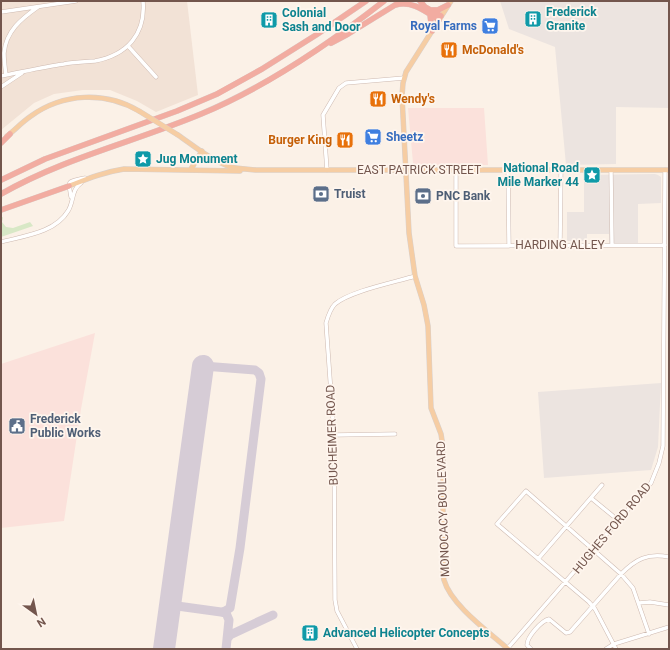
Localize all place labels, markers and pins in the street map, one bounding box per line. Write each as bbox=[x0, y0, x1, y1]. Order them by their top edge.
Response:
place label: Frederick Granite bbox=[546, 5, 597, 33]
place label: Colonial Sash and Door bbox=[282, 6, 361, 34]
building icon: Frederick Granite bbox=[523, 9, 543, 29]
building icon: Colonial Sash and Door bbox=[259, 10, 279, 30]
supermarket icon: Royal Farms bbox=[480, 16, 500, 36]
place label: Royal Farms bbox=[410, 19, 477, 33]
restaurant icon: McDonald's bbox=[439, 40, 459, 60]
place label: McDonald's bbox=[462, 43, 524, 57]
restaurant icon: Wendy's bbox=[368, 89, 388, 109]
place label: Wendy's bbox=[391, 92, 435, 106]
supermarket icon: Sheetz bbox=[363, 127, 383, 147]
restaurant icon: Burger King bbox=[335, 130, 355, 150]
place label: Sheetz bbox=[386, 130, 423, 144]
place label: Burger King bbox=[268, 133, 332, 147]
place icon: Jug Monument bbox=[133, 149, 153, 169]
place label: Jug Monument bbox=[156, 152, 238, 166]
place label: National Road Mile Marker 44 bbox=[497, 161, 579, 189]
place icon: National Road Mile Marker 44 bbox=[582, 165, 602, 185]
bank icon: Truist bbox=[311, 184, 331, 204]
bank icon: PNC Bank bbox=[413, 186, 433, 206]
place label: Truist bbox=[334, 187, 366, 201]
place label: PNC Bank bbox=[436, 189, 491, 203]
place label: Frederick Public Works bbox=[30, 412, 101, 440]
public building icon: Frederick Public Works bbox=[7, 416, 27, 436]
building icon: Advanced Helicopter Concepts bbox=[300, 623, 320, 643]
place label: Advanced Helicopter Concepts bbox=[323, 626, 489, 640]

